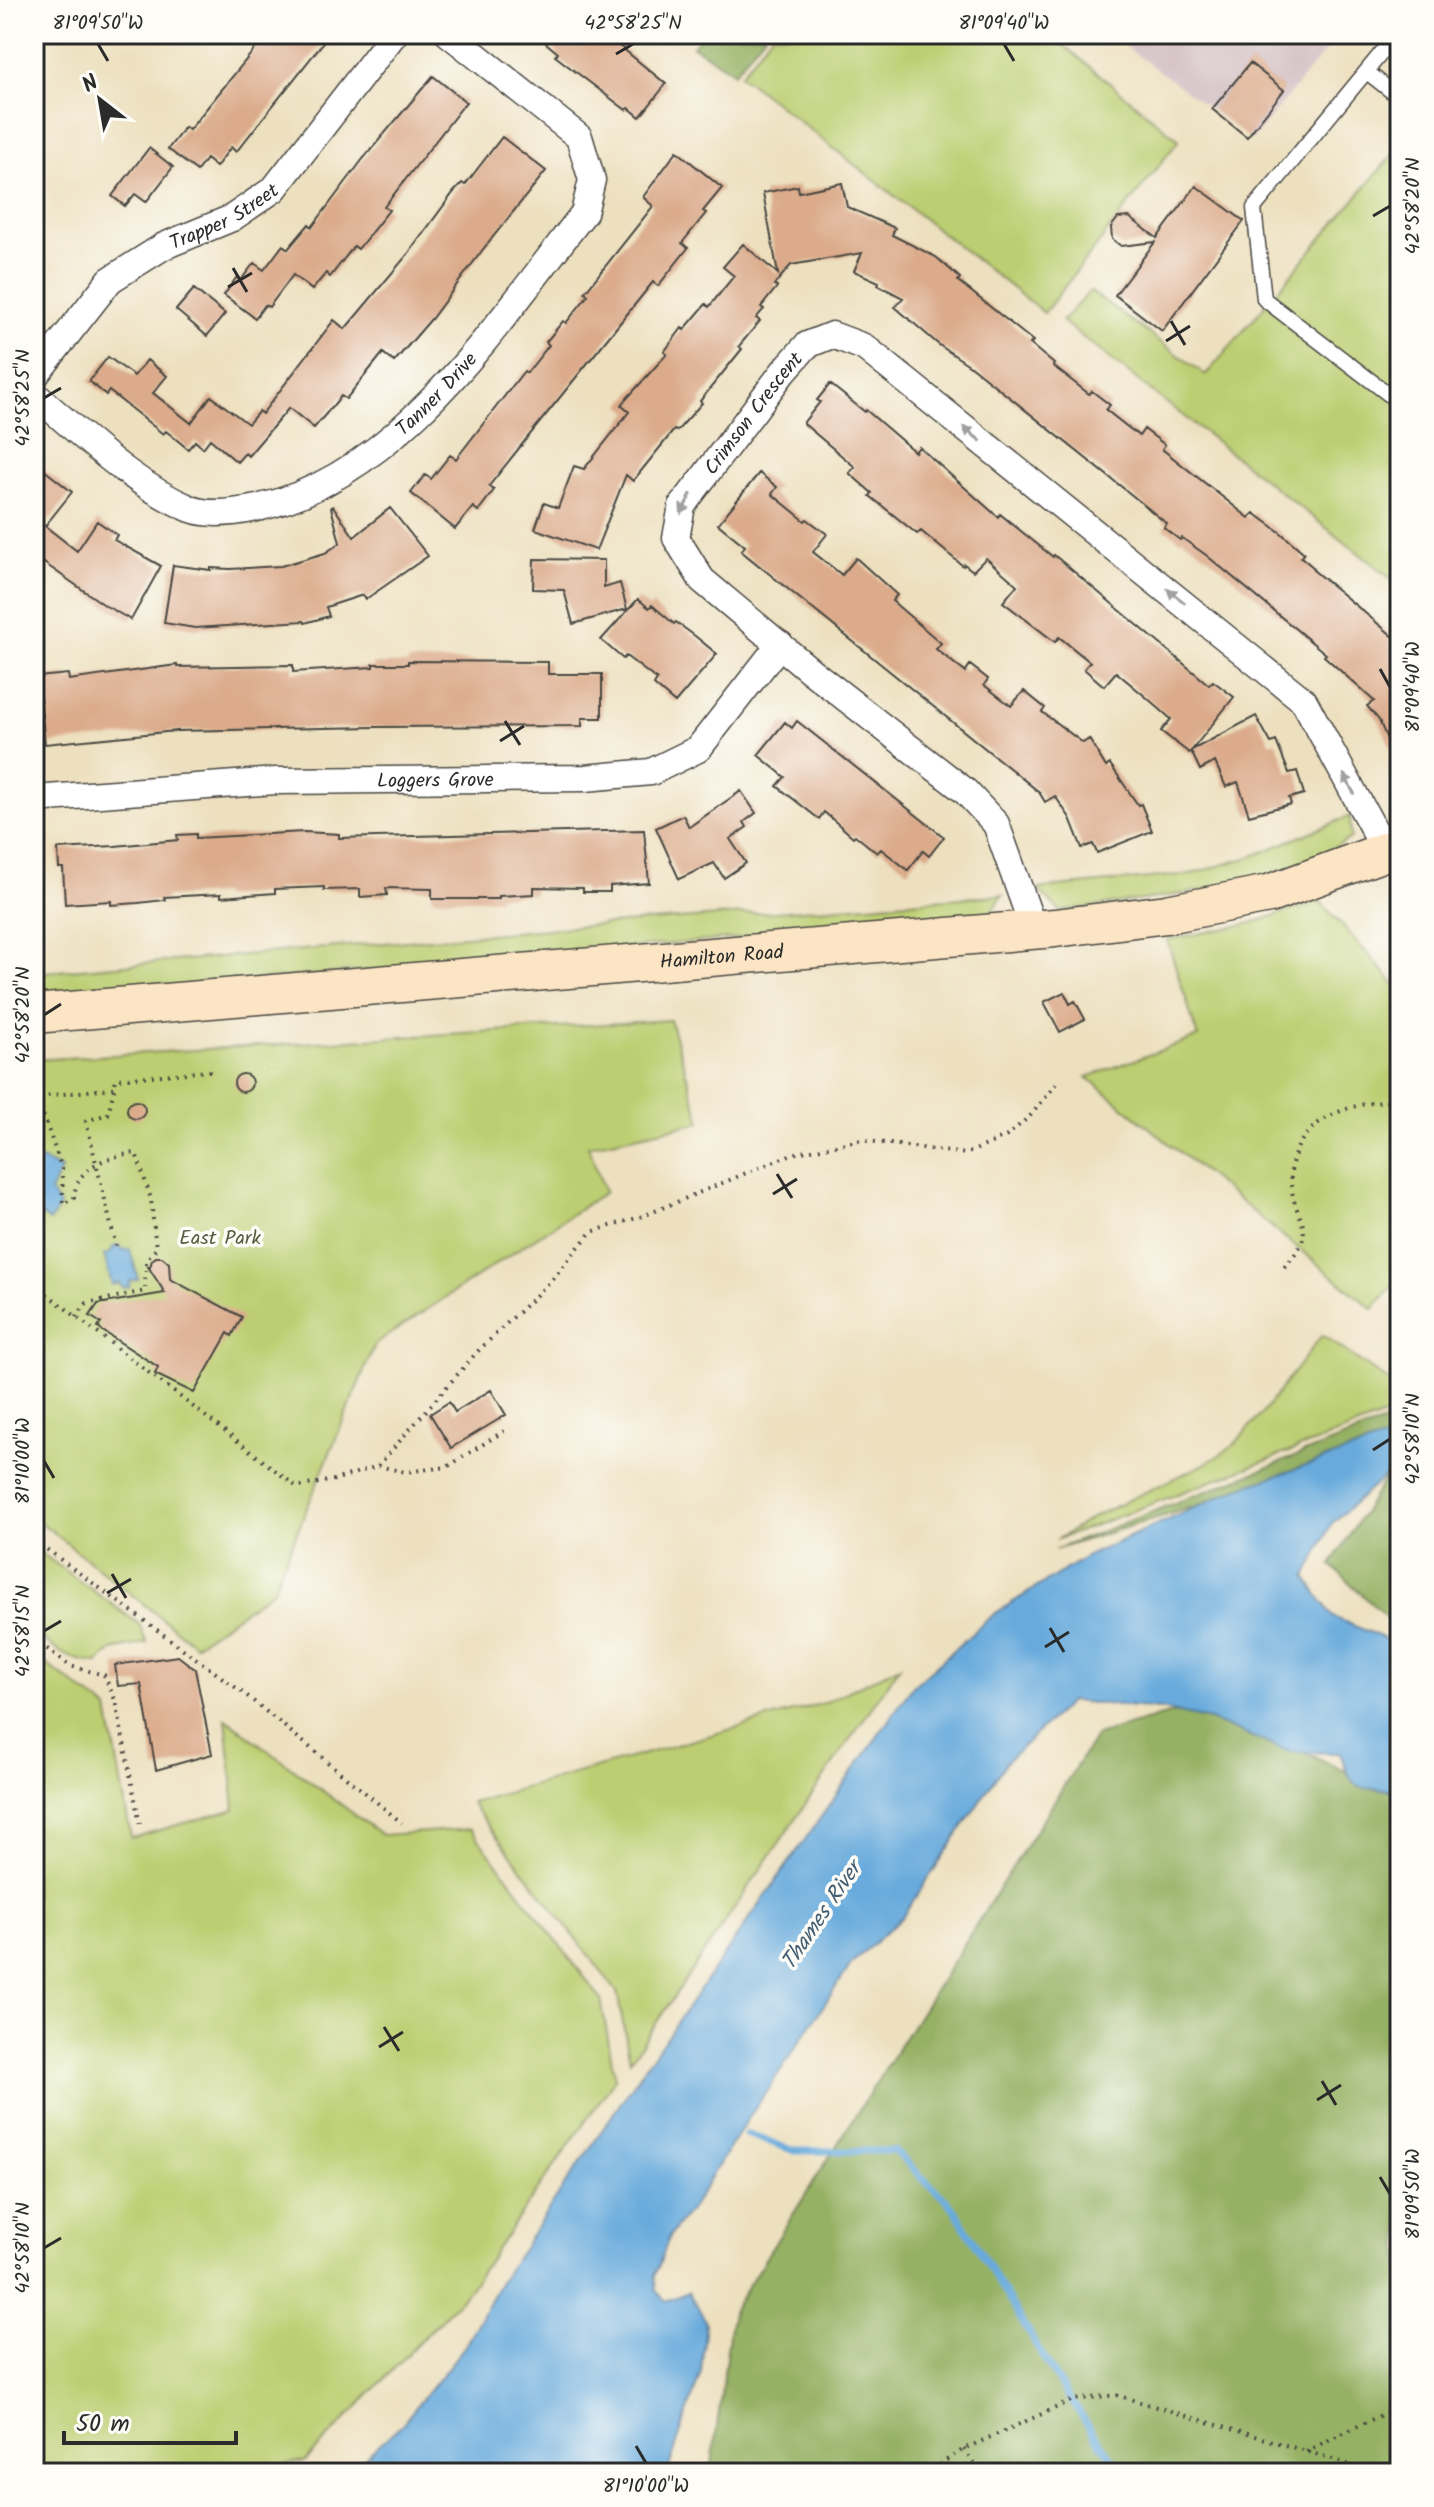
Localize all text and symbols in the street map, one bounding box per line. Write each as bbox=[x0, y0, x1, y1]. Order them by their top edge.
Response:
text: 81°09'50"W bbox=[53, 8, 143, 40]
text: 42°58'25"N bbox=[584, 8, 682, 40]
text: 81°09'40"W bbox=[958, 8, 1050, 40]
north arrow bbox=[60, 60, 140, 140]
text: N bbox=[76, 66, 106, 104]
text: 42°58'20"N bbox=[1398, 158, 1430, 254]
street label: Trapper Street bbox=[165, 176, 286, 260]
street label: Crimson Crescent bbox=[697, 345, 812, 483]
street label: Tanner Drive bbox=[389, 346, 486, 445]
text: 42°58'25"N bbox=[8, 349, 40, 447]
one-way arrow bbox=[962, 426, 982, 443]
one-way arrow bbox=[680, 493, 694, 515]
one-way arrow bbox=[1166, 588, 1186, 605]
text: 81°09'40"W bbox=[1398, 641, 1430, 733]
street label: Loggers Grove bbox=[377, 765, 494, 798]
one-way arrow bbox=[1342, 772, 1356, 795]
street label: Hamilton Road bbox=[659, 937, 786, 979]
text: 42°58'20"N bbox=[8, 967, 40, 1063]
park label: East Park bbox=[179, 1223, 261, 1255]
text: 42°58'10"N bbox=[1398, 1393, 1430, 1485]
text: 81°10'00"W bbox=[8, 1418, 40, 1504]
text: 42°58'15"N bbox=[8, 1585, 40, 1677]
water label: Thames River bbox=[773, 1851, 874, 1978]
text: 81°09'50"W bbox=[1398, 2149, 1430, 2239]
text: 42°58'10"N bbox=[8, 2202, 40, 2294]
scale bar bbox=[64, 2395, 236, 2445]
text: 50 m bbox=[76, 2405, 130, 2444]
text: 81°10'00"W bbox=[603, 2471, 689, 2503]

